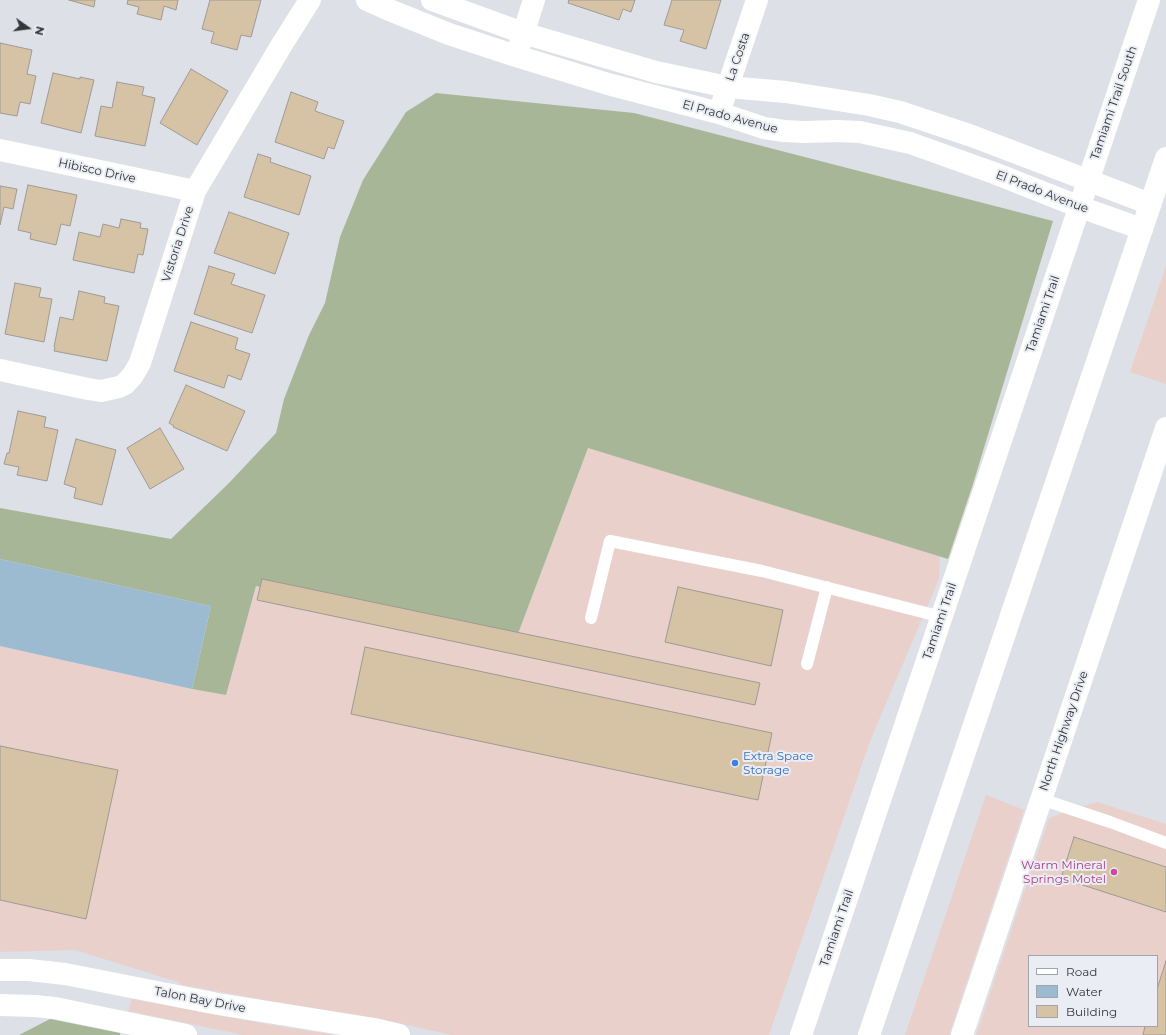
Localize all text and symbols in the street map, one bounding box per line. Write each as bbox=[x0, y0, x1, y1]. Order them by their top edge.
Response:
north arrow bbox=[8, 8, 48, 48]
text: N bbox=[32, 25, 48, 37]
street label: La Costa bbox=[723, 31, 753, 83]
street label: Tamiami Trail South bbox=[1088, 44, 1140, 162]
street label: El Prado Avenue bbox=[681, 97, 779, 137]
street label: Hibisco Drive bbox=[57, 156, 137, 186]
street label: El Prado Avenue bbox=[994, 168, 1090, 216]
street label: Vistoria Drive bbox=[159, 204, 197, 284]
street label: Tamiami Trail bbox=[1023, 274, 1063, 354]
street label: Tamiami Trail bbox=[920, 581, 960, 661]
street label: North Highway Drive bbox=[1037, 669, 1091, 793]
place label: Extra Space Storage bbox=[743, 749, 813, 777]
marker: Extra Space Storage bbox=[730, 758, 740, 768]
place label: Warm Mineral Springs Motel bbox=[1021, 858, 1106, 886]
marker: Warm Mineral Springs Motel bbox=[1109, 867, 1119, 877]
street label: Tamiami Trail bbox=[817, 888, 857, 968]
legend bbox=[1028, 955, 1158, 1027]
text: Road bbox=[1066, 964, 1097, 979]
street label: Talon Bay Drive bbox=[153, 984, 247, 1016]
text: Water bbox=[1066, 984, 1102, 999]
text: Building bbox=[1066, 1004, 1117, 1019]

